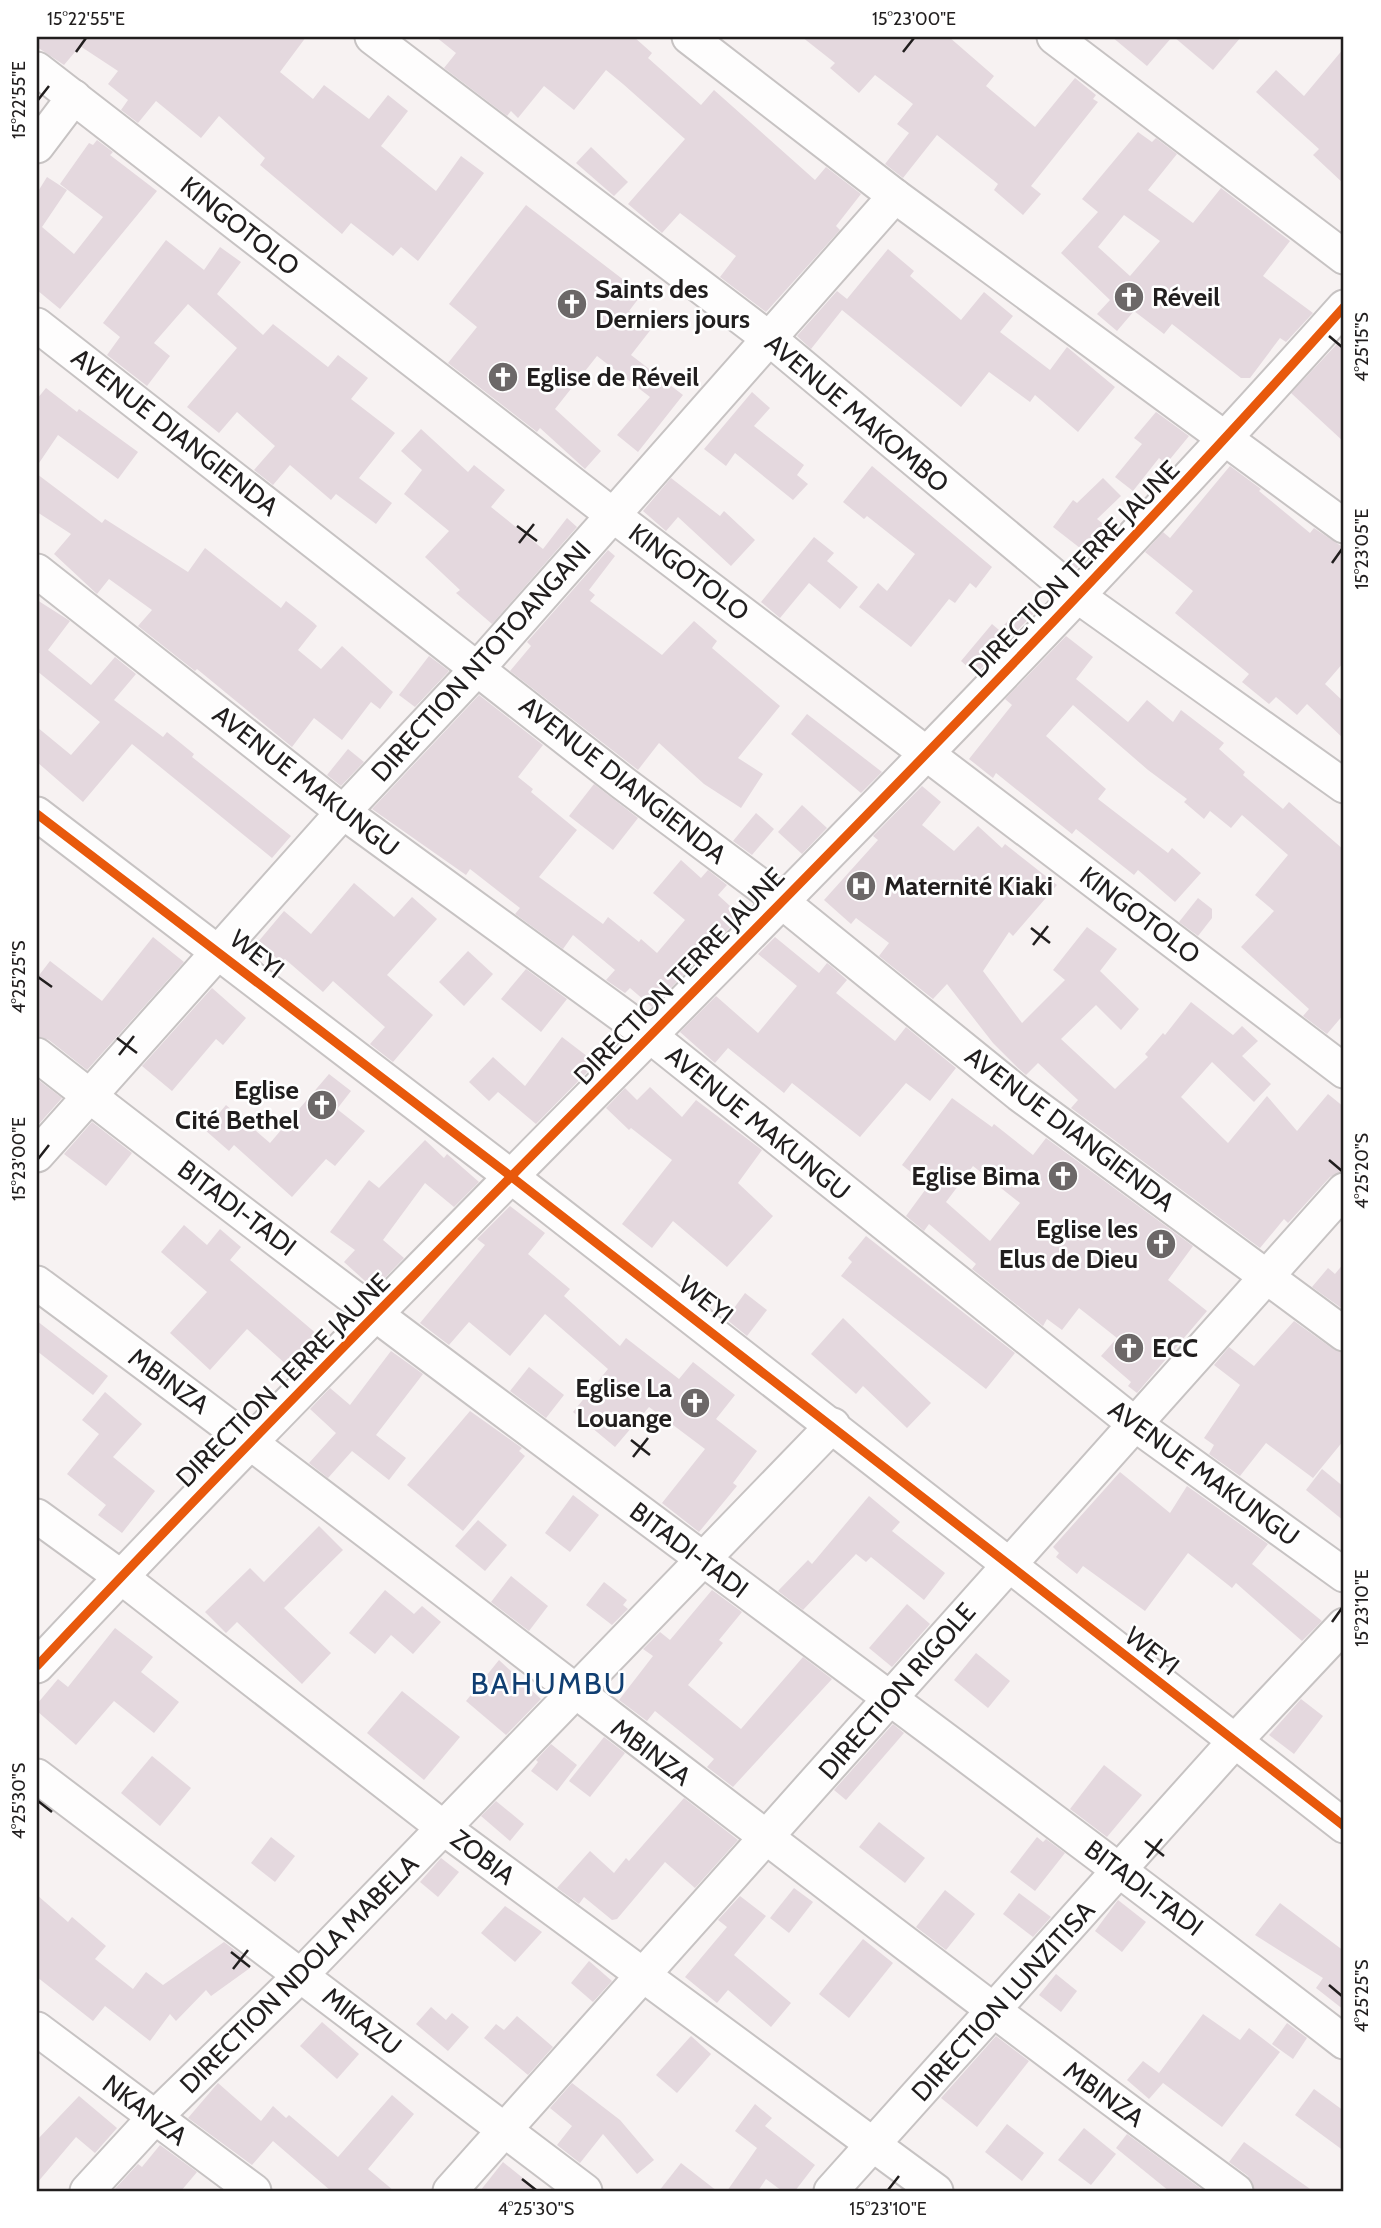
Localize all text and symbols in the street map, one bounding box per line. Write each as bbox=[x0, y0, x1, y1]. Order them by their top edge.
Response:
text: 15°22'55"E bbox=[47, 8, 125, 30]
text: 15°23'00"E bbox=[872, 8, 956, 30]
text: 15°22'55"E bbox=[8, 61, 30, 139]
street label: KINGOTOLO bbox=[174, 170, 306, 282]
place label: Saints des Derniers jours bbox=[595, 273, 750, 335]
church icon: Réveil bbox=[1112, 280, 1146, 314]
place label: Réveil bbox=[1152, 281, 1220, 313]
church icon: Saints des Derniers jours bbox=[555, 287, 589, 321]
text: 4°25'15"S bbox=[1351, 312, 1373, 382]
street label: AVENUE MAKOMBO bbox=[759, 327, 955, 499]
street label: AVENUE DIANGIENDA bbox=[65, 341, 285, 523]
church icon: Eglise de Réveil bbox=[486, 360, 520, 394]
place label: Eglise de Réveil bbox=[526, 361, 699, 393]
street label: DIRECTION TERRE JAUNE bbox=[962, 454, 1186, 684]
text: 15°23'05"E bbox=[1351, 508, 1373, 590]
street label: KINGOTOLO bbox=[623, 516, 755, 628]
street label: DIRECTION NTOTOANGANI bbox=[365, 534, 597, 788]
street label: AVENUE DIANGIENDA bbox=[513, 689, 733, 871]
street label: AVENUE MAKUNGU bbox=[206, 698, 406, 864]
street label: KINGOTOLO bbox=[1074, 859, 1206, 971]
street label: DIRECTION TERRE JAUNE bbox=[567, 861, 791, 1091]
hospital icon: Maternité Kiaki bbox=[844, 869, 878, 903]
place label: Maternité Kiaki bbox=[884, 870, 1053, 902]
street label: WEYI bbox=[223, 923, 291, 985]
text: 4°25'25"S bbox=[8, 940, 30, 1014]
street label: AVENUE MAKUNGU bbox=[659, 1039, 857, 1207]
street label: AVENUE DIANGIENDA bbox=[959, 1040, 1181, 1218]
place label: Eglise Cité Bethel bbox=[175, 1074, 299, 1136]
church icon: Eglise Cité Bethel bbox=[305, 1088, 339, 1122]
text: 15°23'00"E bbox=[8, 1117, 30, 1201]
text: 4°25'20"S bbox=[1351, 1133, 1373, 1209]
street label: BITADI-TADI bbox=[171, 1153, 303, 1263]
church icon: Eglise Bima bbox=[1046, 1159, 1080, 1193]
place label: Eglise Bima bbox=[911, 1160, 1040, 1192]
place label: Eglise les Elus de Dieu bbox=[999, 1213, 1138, 1275]
church icon: Eglise les Elus de Dieu bbox=[1144, 1227, 1178, 1261]
street label: DIRECTION TERRE JAUNE bbox=[169, 1266, 397, 1494]
street label: WEYI bbox=[672, 1269, 740, 1331]
church icon: ECC bbox=[1112, 1331, 1146, 1365]
place label: ECC bbox=[1152, 1332, 1198, 1364]
street label: MBINZA bbox=[122, 1341, 216, 1421]
place label: Eglise La Louange bbox=[575, 1372, 672, 1434]
church icon: Eglise La Louange bbox=[678, 1386, 712, 1420]
street label: AVENUE MAKUNGU bbox=[1103, 1393, 1305, 1553]
street label: BITADI-TADI bbox=[623, 1495, 755, 1605]
text: 15°23'10"E bbox=[1351, 1569, 1373, 1647]
street label: DIRECTION RIGOLE bbox=[812, 1596, 982, 1786]
street label: WEYI bbox=[1118, 1620, 1186, 1682]
district label: BAHUMBU bbox=[471, 1665, 627, 1702]
street label: MBINZA bbox=[605, 1712, 697, 1792]
text: 4°25'30"S bbox=[8, 1763, 30, 1839]
street label: ZOBIA bbox=[445, 1823, 521, 1891]
street label: BITADI-TADI bbox=[1078, 1833, 1210, 1943]
street label: DIRECTION NDOLA MABELA bbox=[173, 1848, 425, 2100]
street label: DIRECTION LUNZITISA bbox=[905, 1894, 1101, 2108]
text: 4°25'25"S bbox=[1351, 1959, 1373, 2033]
street label: MIKAZU bbox=[316, 1980, 408, 2062]
street label: MBINZA bbox=[1057, 2054, 1151, 2134]
street label: NKANZA bbox=[96, 2068, 194, 2152]
text: 4°25'30"S bbox=[498, 2198, 574, 2220]
text: 15°23'10"E bbox=[849, 2198, 927, 2220]

